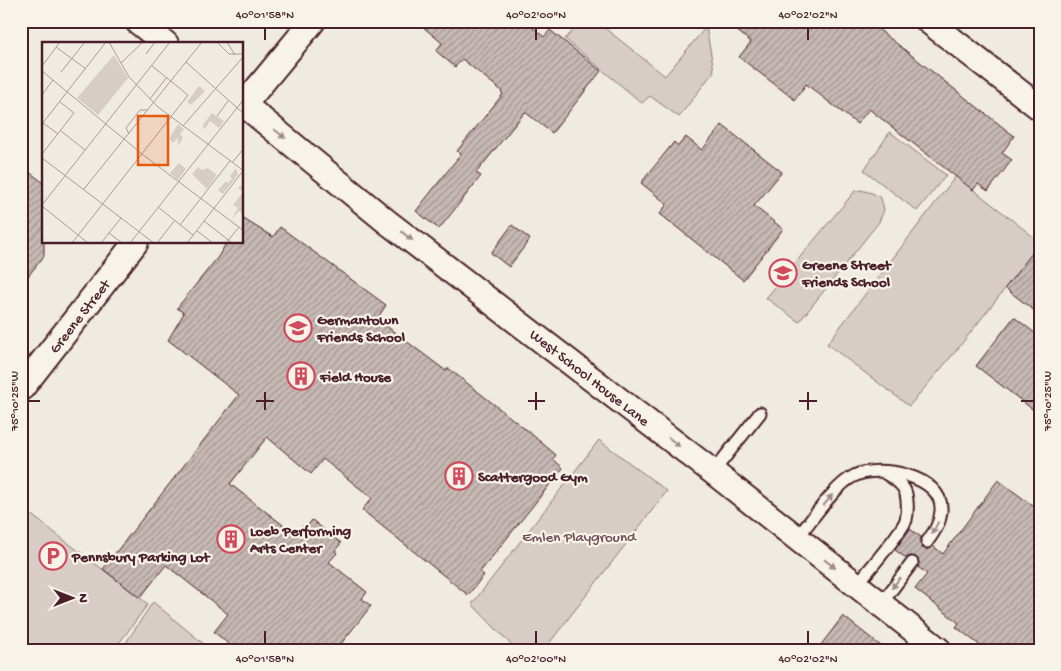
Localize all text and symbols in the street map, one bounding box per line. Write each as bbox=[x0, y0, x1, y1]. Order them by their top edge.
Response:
text: 40°01'58"N bbox=[236, 9, 294, 23]
text: 40°02'00"N bbox=[506, 9, 566, 23]
text: 40°02'02"N bbox=[778, 9, 838, 23]
inset map bbox=[42, 42, 244, 244]
one-way arrow bbox=[273, 129, 286, 140]
one-way arrow bbox=[400, 231, 413, 242]
place label: Greene Street Friends School bbox=[801, 257, 893, 292]
school or university icon: Greene Street Friends School bbox=[768, 258, 798, 288]
street label: Greene Street bbox=[46, 275, 116, 358]
place label: Germantown Friends School bbox=[316, 312, 406, 347]
school or university icon: Germantown Friends School bbox=[283, 313, 313, 343]
street label: West School House Lane bbox=[525, 326, 652, 431]
building icon: Field House bbox=[286, 361, 316, 391]
place label: Field House bbox=[319, 369, 392, 387]
text: 75°10'25"W bbox=[9, 371, 23, 432]
text: 75°10'25"W bbox=[1042, 371, 1056, 432]
one-way arrow bbox=[667, 437, 681, 447]
building icon: Scattergood Gym bbox=[444, 461, 474, 491]
place label: Scattergood Gym bbox=[478, 469, 588, 487]
one-way arrow bbox=[822, 494, 833, 506]
one-way arrow bbox=[931, 520, 939, 535]
place label: Loeb Performing Arts Center bbox=[249, 523, 352, 558]
building icon: Loeb Performing Arts Center bbox=[216, 524, 246, 554]
park label: Emlen Playground bbox=[522, 529, 637, 547]
parking icon: Pennsbury Parking Lot bbox=[38, 541, 68, 571]
place label: Pennsbury Parking Lot bbox=[71, 549, 211, 567]
one-way arrow bbox=[823, 558, 836, 569]
north arrow bbox=[48, 574, 98, 624]
one-way arrow bbox=[891, 576, 902, 589]
text: N bbox=[74, 593, 91, 603]
text: 40°01'58"N bbox=[236, 653, 294, 667]
text: 40°02'00"N bbox=[506, 653, 566, 667]
text: 40°02'02"N bbox=[778, 653, 838, 667]

